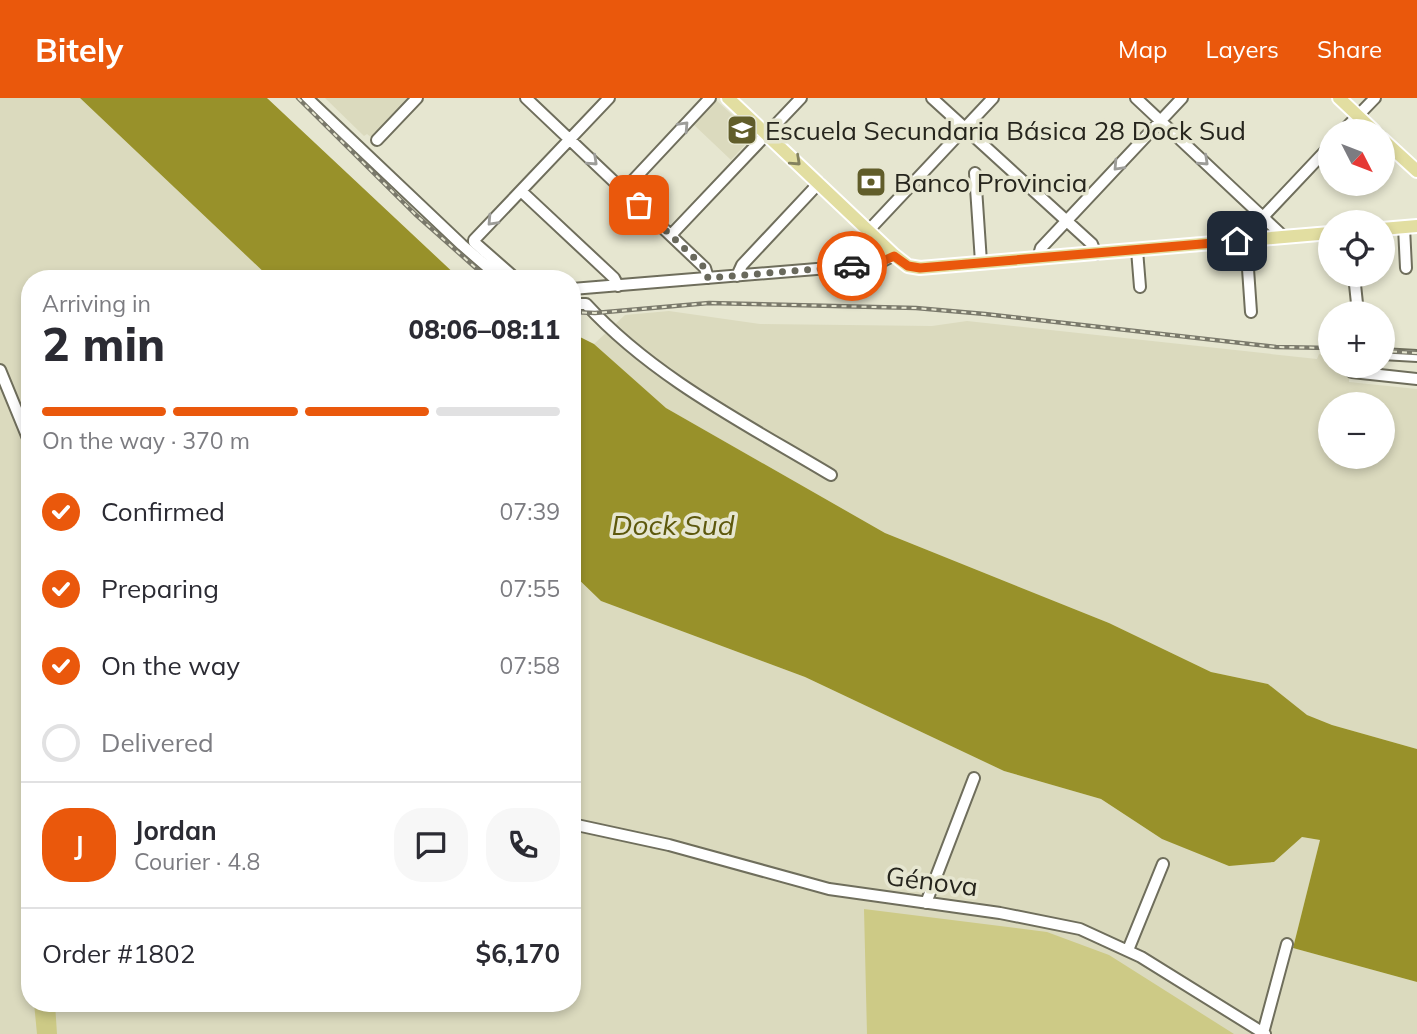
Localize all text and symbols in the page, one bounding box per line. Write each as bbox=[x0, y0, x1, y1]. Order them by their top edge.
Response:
text: Bitely bbox=[35, 29, 123, 70]
text: Map bbox=[1118, 34, 1167, 64]
text: Layers bbox=[1205, 34, 1279, 64]
text: Share bbox=[1317, 34, 1382, 64]
school or university icon: Escuela Secundaria Básica 28 Dock Sud bbox=[725, 113, 759, 147]
place label: Escuela Secundaria Básica 28 Dock Sud bbox=[765, 114, 1246, 147]
north arrow bbox=[1318, 119, 1395, 196]
map controls bbox=[1318, 119, 1395, 469]
one-way arrow bbox=[675, 121, 688, 134]
one-way arrow bbox=[585, 153, 598, 166]
one-way arrow bbox=[788, 153, 801, 166]
one-way arrow bbox=[1196, 153, 1209, 166]
one-way arrow bbox=[1114, 158, 1127, 171]
bank icon: Banco Provincia bbox=[854, 165, 888, 199]
place label: Banco Provincia bbox=[894, 166, 1087, 199]
pin bbox=[609, 175, 669, 235]
icon: bag bbox=[620, 186, 658, 224]
button: locate bbox=[1318, 210, 1395, 287]
pin bbox=[1207, 211, 1267, 271]
one-way arrow bbox=[487, 213, 500, 226]
icon: home bbox=[1218, 222, 1256, 260]
courier bbox=[817, 231, 887, 301]
icon: car bbox=[833, 247, 871, 285]
text: Arriving in bbox=[42, 289, 151, 318]
button: + bbox=[1318, 301, 1395, 378]
text: 08:06–08:11 bbox=[409, 313, 560, 346]
text: 2 min bbox=[42, 315, 165, 373]
button: − bbox=[1318, 392, 1395, 469]
text: On the way · 370 m bbox=[42, 426, 250, 455]
icon: check bbox=[42, 493, 80, 531]
text: Confirmed bbox=[101, 495, 225, 528]
text: 07:39 bbox=[500, 497, 560, 526]
water label: Dock Sud bbox=[612, 507, 735, 542]
icon: check bbox=[42, 570, 80, 608]
text: Preparing bbox=[101, 572, 219, 605]
text: 07:55 bbox=[500, 574, 560, 603]
icon: check bbox=[42, 647, 80, 685]
text: On the way bbox=[101, 649, 240, 682]
text: 07:58 bbox=[500, 651, 560, 680]
text: Delivered bbox=[101, 726, 214, 759]
button: chat bbox=[394, 808, 468, 882]
button: phone bbox=[486, 808, 560, 882]
text: Jordan bbox=[134, 814, 217, 847]
text: J bbox=[74, 829, 84, 862]
text: Courier · 4.8 bbox=[134, 847, 260, 876]
street label: Génova bbox=[884, 859, 980, 903]
text: Order #1802 bbox=[42, 937, 195, 970]
text: $6,170 bbox=[476, 937, 560, 970]

